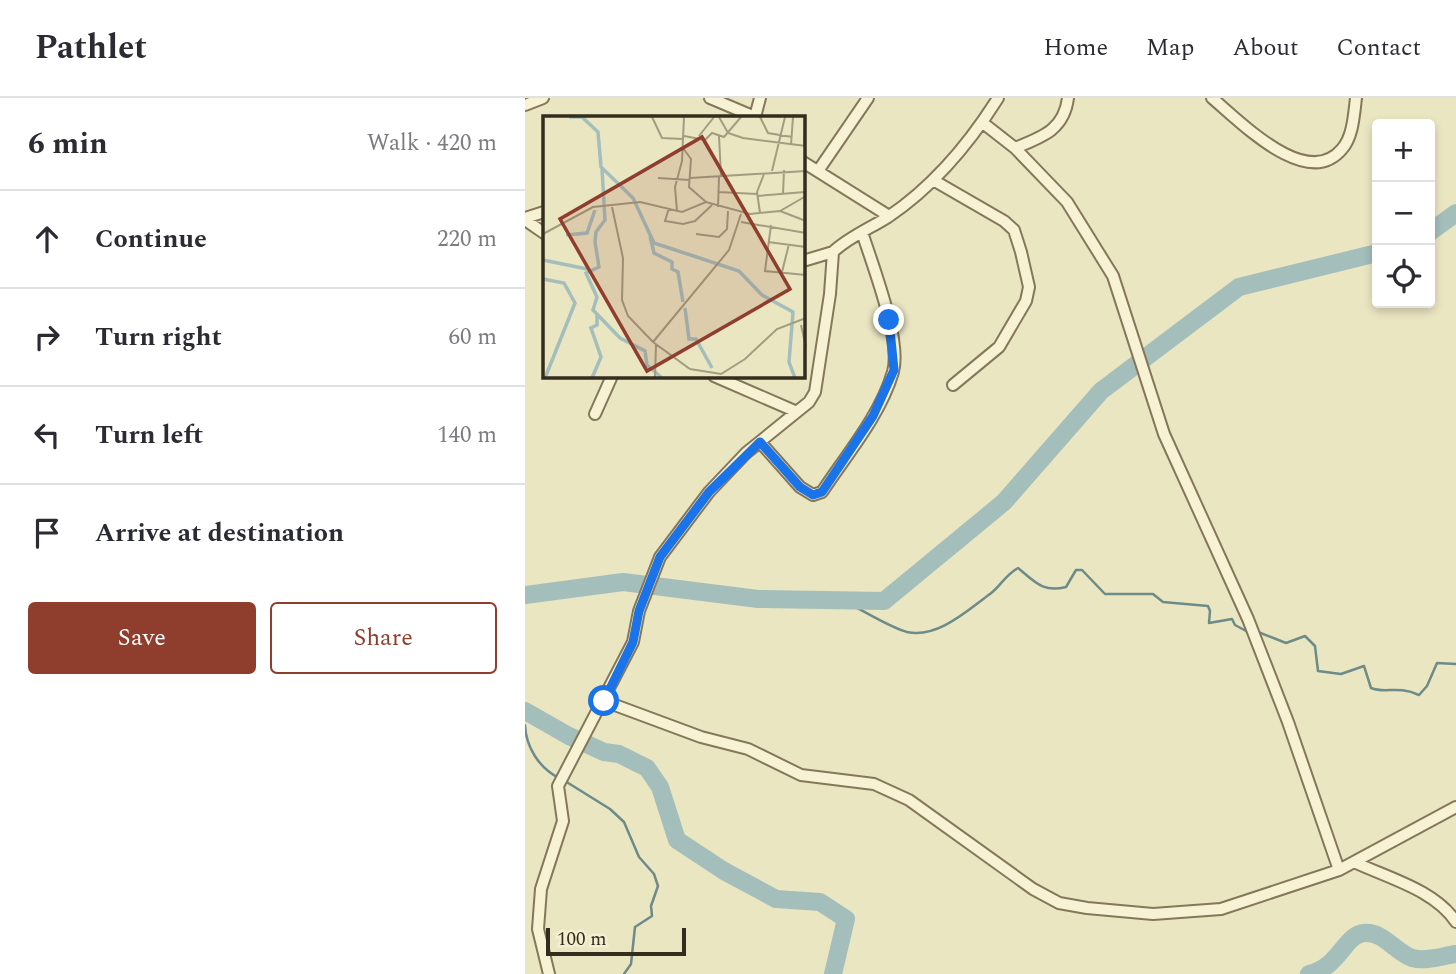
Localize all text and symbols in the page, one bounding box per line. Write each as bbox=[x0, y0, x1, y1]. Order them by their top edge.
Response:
text: Pathlet bbox=[35, 23, 147, 73]
text: Home bbox=[1043, 30, 1108, 66]
text: Map bbox=[1146, 30, 1194, 66]
text: About bbox=[1232, 30, 1298, 66]
text: Contact bbox=[1336, 30, 1421, 66]
inset map bbox=[543, 116, 805, 378]
map controls bbox=[1372, 119, 1435, 308]
button: + bbox=[1372, 119, 1435, 182]
text: 6 min bbox=[28, 121, 108, 167]
text: Walk · 420 m bbox=[367, 126, 497, 161]
button: − bbox=[1372, 182, 1435, 245]
text: Continue bbox=[95, 219, 207, 259]
icon: ahead bbox=[28, 220, 66, 258]
text: 220 m bbox=[437, 222, 497, 257]
button: locate bbox=[1372, 245, 1435, 308]
route end bbox=[873, 304, 904, 335]
text: Turn right bbox=[95, 317, 222, 357]
icon: right bbox=[28, 318, 66, 356]
text: 60 m bbox=[448, 320, 497, 355]
text: Turn left bbox=[95, 415, 203, 455]
icon: left bbox=[28, 416, 66, 454]
text: 140 m bbox=[437, 418, 497, 453]
text: Arrive at destination bbox=[95, 513, 344, 553]
icon: arrive bbox=[28, 514, 66, 552]
button: Save bbox=[28, 602, 256, 674]
button: Share bbox=[270, 602, 497, 674]
route start bbox=[588, 685, 619, 716]
scale bar bbox=[546, 925, 686, 957]
text: 100 m bbox=[557, 925, 607, 954]

